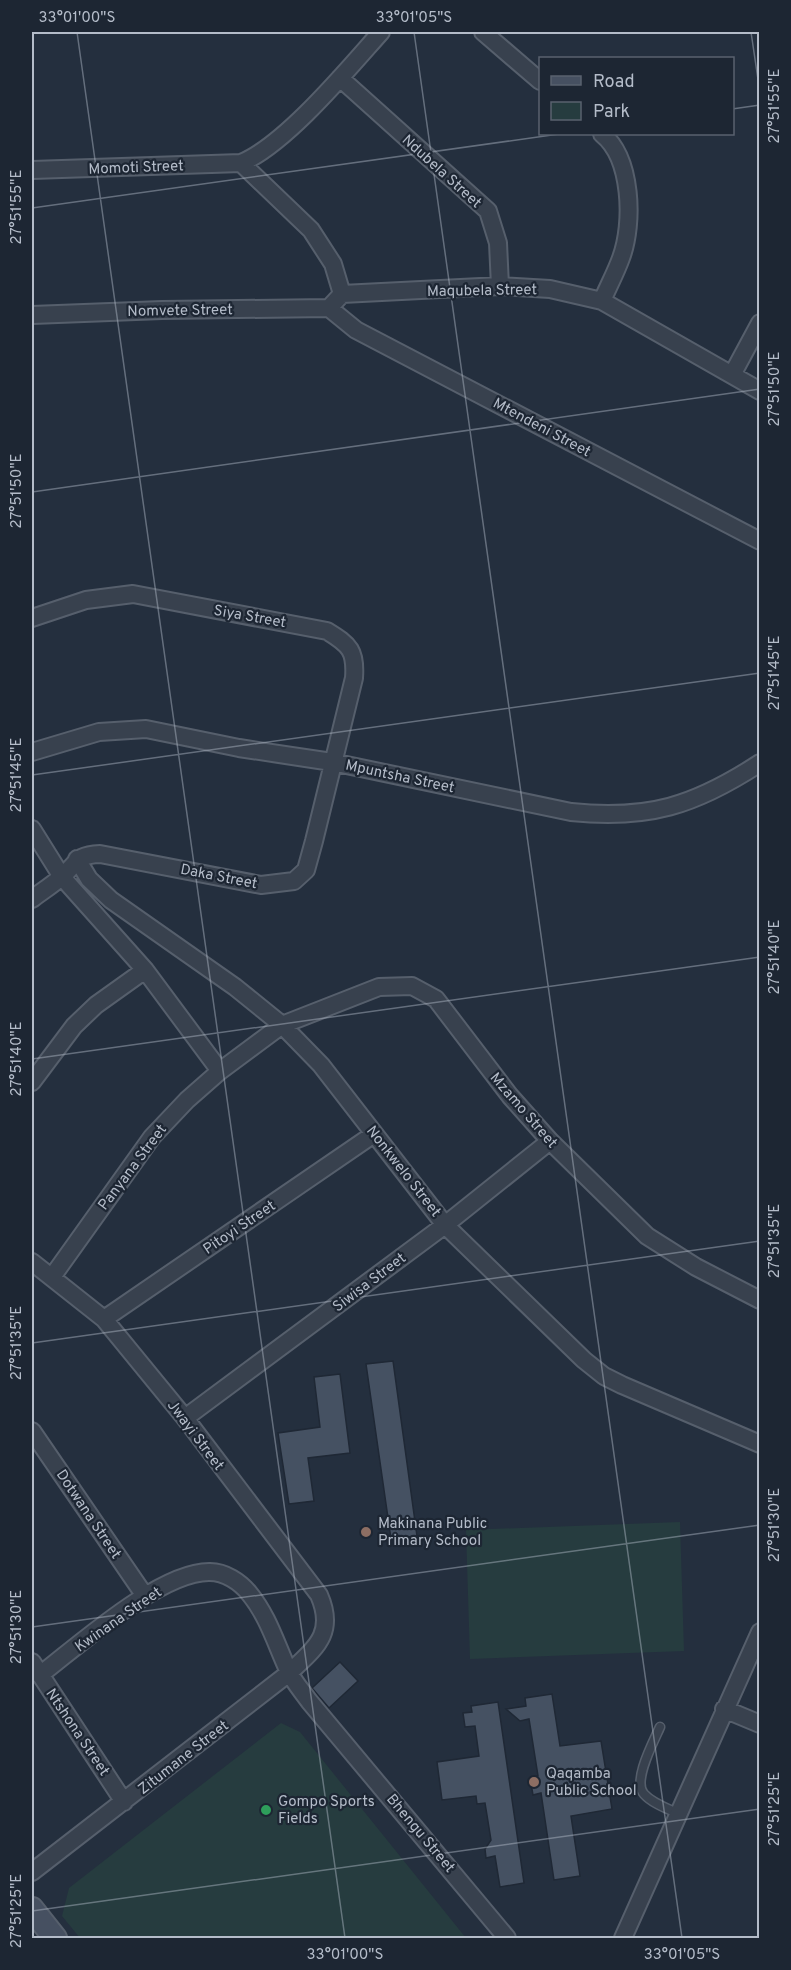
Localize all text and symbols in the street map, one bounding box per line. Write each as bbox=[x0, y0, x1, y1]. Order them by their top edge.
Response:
text: 33°01'00"S bbox=[39, 9, 115, 28]
text: 33°01'05"S bbox=[376, 9, 452, 28]
legend bbox=[539, 57, 734, 135]
text: 27°51'55"E bbox=[766, 69, 785, 143]
text: Road bbox=[593, 71, 635, 94]
text: Park bbox=[593, 101, 630, 124]
street label: Ndubela Street bbox=[397, 131, 485, 213]
street label: Momoti Street bbox=[88, 157, 184, 180]
text: 27°51'55"E bbox=[8, 170, 27, 244]
street label: Maqubela Street bbox=[427, 281, 537, 302]
street label: Nomvete Street bbox=[127, 301, 233, 322]
text: 27°51'50"E bbox=[766, 351, 785, 427]
street label: Mtendeni Street bbox=[489, 395, 594, 462]
text: 27°51'50"E bbox=[8, 453, 27, 529]
street label: Siya Street bbox=[212, 602, 287, 633]
text: 27°51'45"E bbox=[766, 636, 785, 710]
text: 27°51'45"E bbox=[8, 738, 27, 812]
street label: Mpuntsha Street bbox=[343, 757, 456, 798]
street label: Daka Street bbox=[179, 861, 259, 894]
text: 27°51'40"E bbox=[766, 919, 785, 995]
text: 27°51'40"E bbox=[8, 1021, 27, 1097]
street label: Mzamo Street bbox=[485, 1069, 561, 1153]
street label: Panyana Street bbox=[95, 1121, 172, 1215]
street label: Nonkwelo Street bbox=[361, 1122, 444, 1221]
street label: Pitoyi Street bbox=[200, 1197, 280, 1260]
text: 27°51'35"E bbox=[766, 1204, 785, 1278]
street label: Siwisa Street bbox=[329, 1249, 410, 1317]
text: 27°51'35"E bbox=[8, 1306, 27, 1380]
street label: Jwayi Street bbox=[162, 1397, 227, 1475]
street label: Dotwana Street bbox=[51, 1467, 125, 1563]
text: 27°51'30"E bbox=[766, 1488, 785, 1562]
place label: Makinana Public Primary School bbox=[378, 1515, 487, 1551]
marker: Makinana Public Primary School bbox=[359, 1525, 373, 1539]
street label: Kwinana Street bbox=[72, 1583, 166, 1657]
text: 27°51'30"E bbox=[8, 1590, 27, 1664]
street label: Ntshona Street bbox=[41, 1685, 113, 1780]
street label: Zitumane Street bbox=[135, 1717, 233, 1799]
place label: Qaqamba Public School bbox=[546, 1765, 637, 1801]
text: 27°51'25"E bbox=[766, 1772, 785, 1846]
marker: Qaqamba Public School bbox=[527, 1775, 541, 1789]
street label: Bhengu Street bbox=[381, 1791, 458, 1877]
place label: Gompo Sports Fields bbox=[278, 1793, 375, 1829]
marker: Gompo Sports Fields bbox=[259, 1803, 273, 1817]
text: 27°51'25"E bbox=[8, 1874, 27, 1948]
text: 33°01'00"S bbox=[307, 1946, 383, 1965]
text: 33°01'05"S bbox=[644, 1946, 720, 1965]

